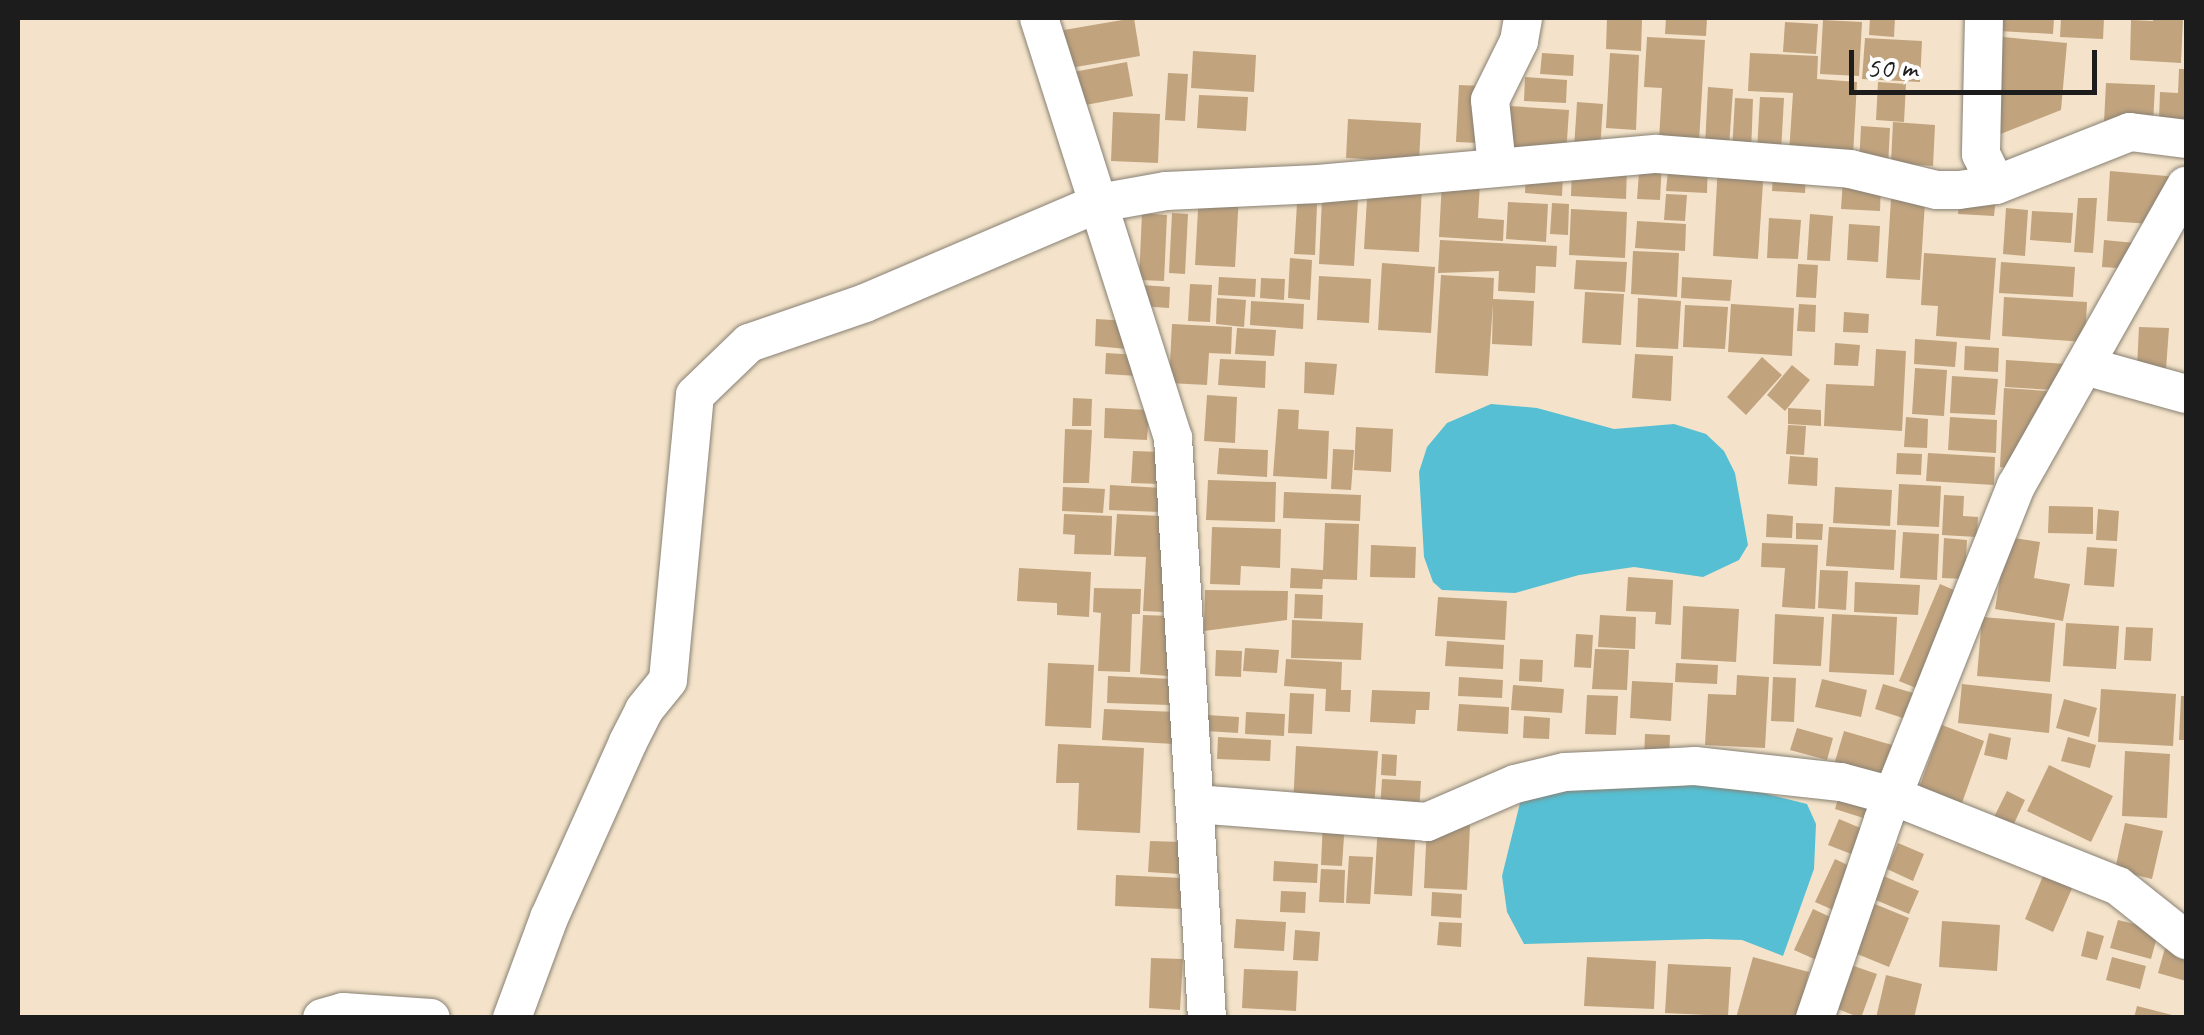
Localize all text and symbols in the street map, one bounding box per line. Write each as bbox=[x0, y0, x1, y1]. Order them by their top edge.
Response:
scale bar bbox=[1854, 30, 2102, 92]
text: 50 m bbox=[1866, 48, 1917, 86]

